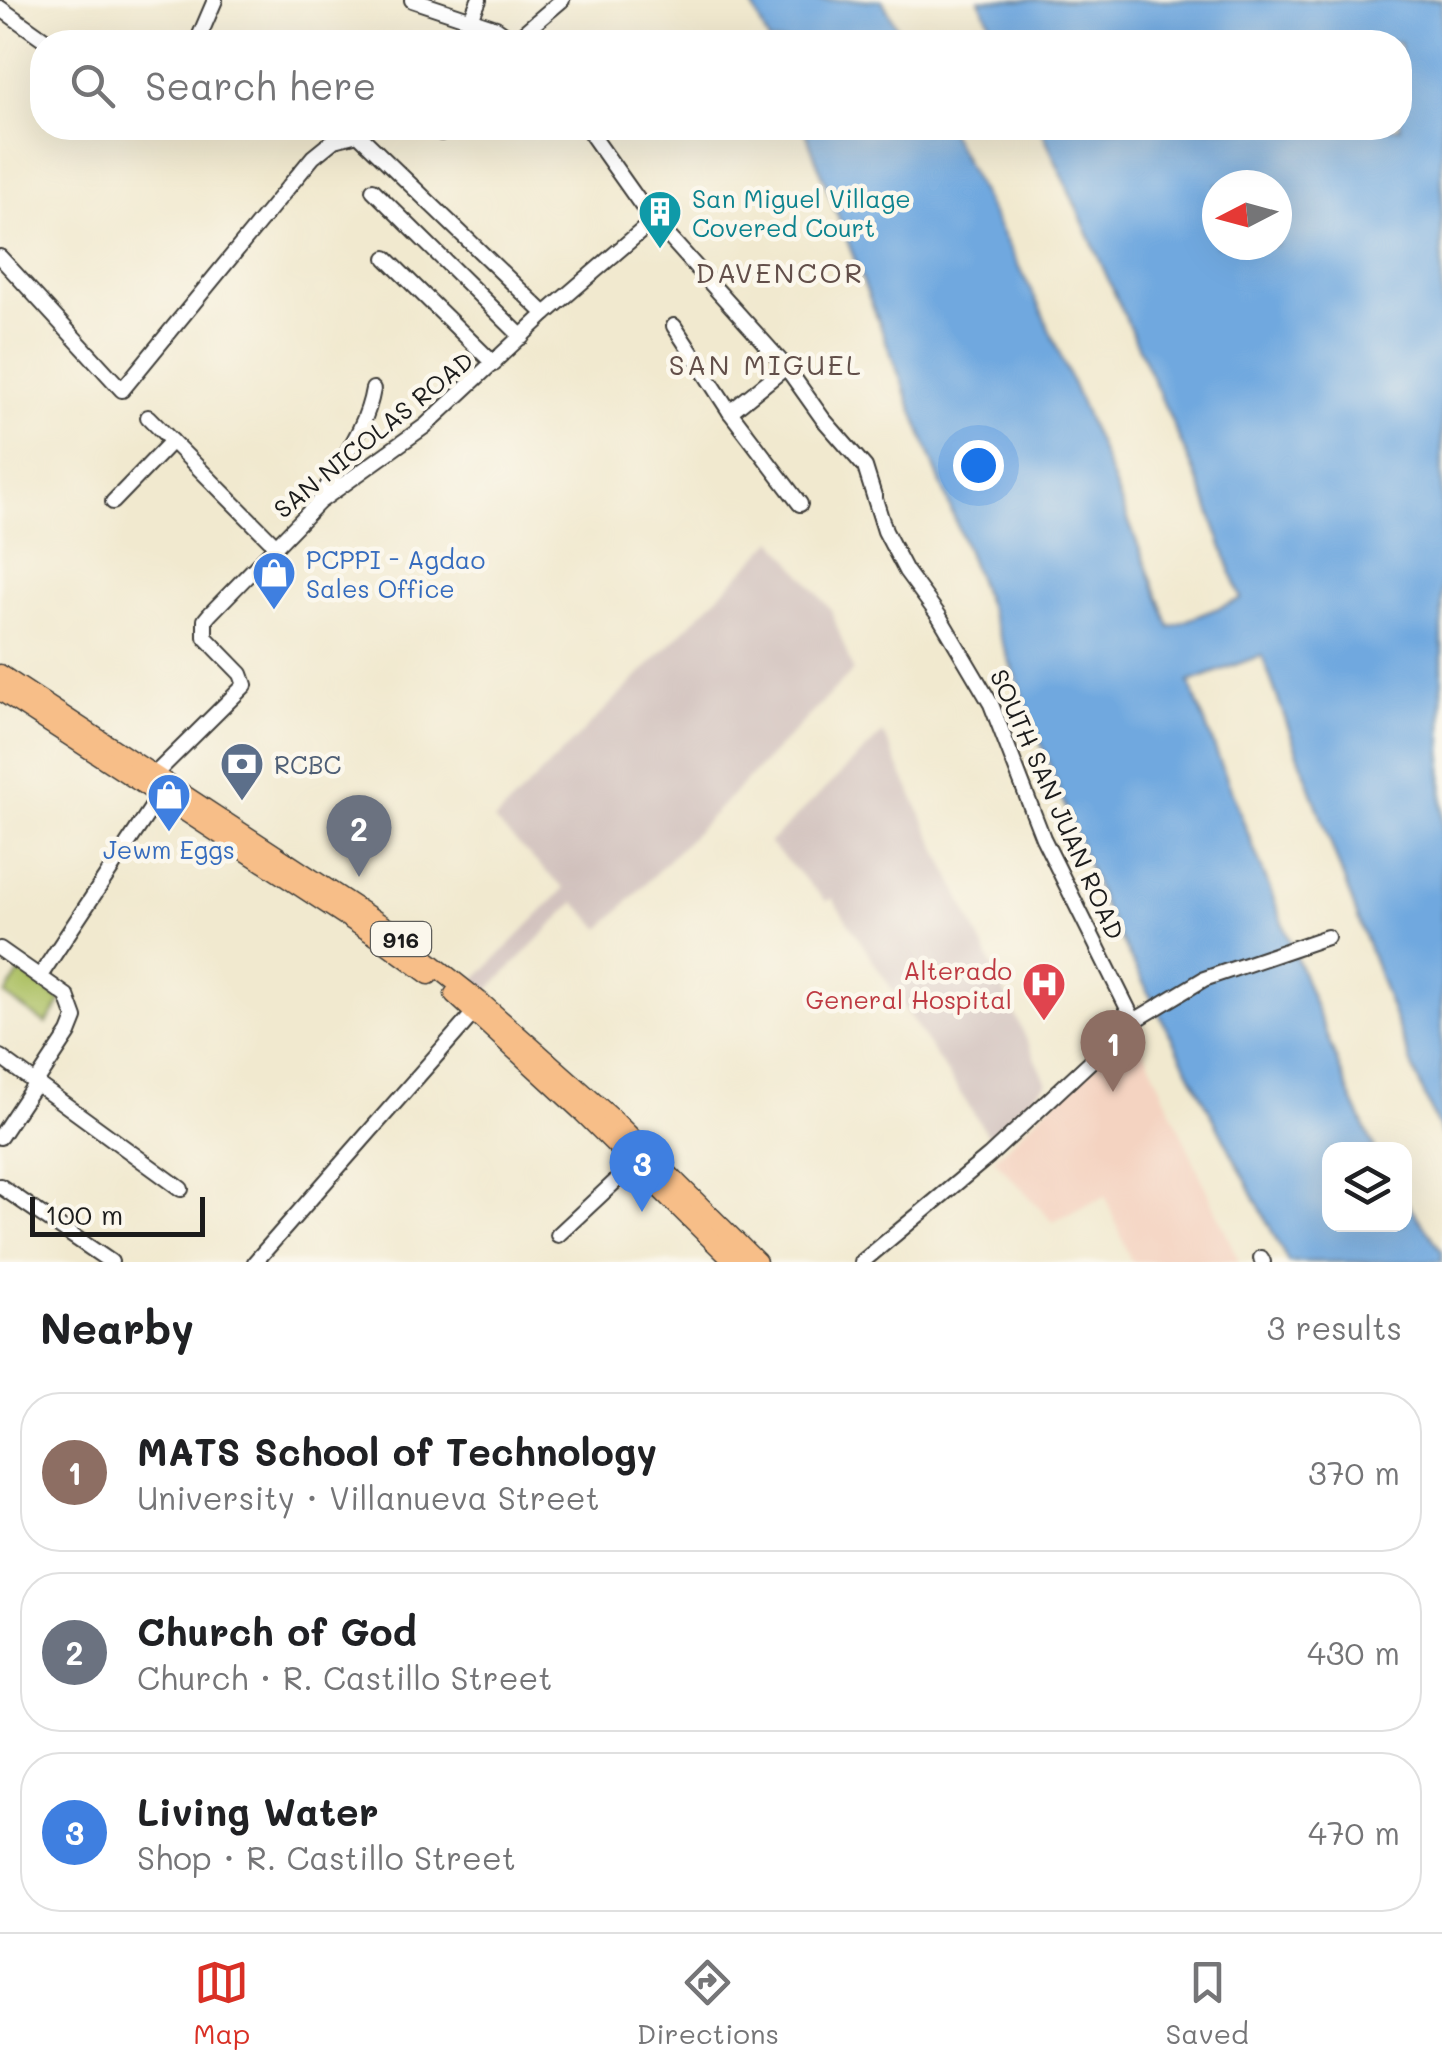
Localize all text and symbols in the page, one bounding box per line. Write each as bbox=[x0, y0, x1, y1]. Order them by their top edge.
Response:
search box bbox=[30, 30, 1412, 140]
icon: search bbox=[65, 58, 120, 113]
text: Search here bbox=[145, 60, 376, 110]
north arrow bbox=[1202, 170, 1292, 260]
place label: San Miguel Village Covered Court bbox=[692, 182, 911, 243]
building icon: San Miguel Village Covered Court bbox=[637, 189, 683, 250]
district label: DAVENCOR bbox=[695, 254, 865, 290]
street label: SAN NICOLAS ROAD bbox=[267, 344, 479, 524]
district label: SAN MIGUEL bbox=[669, 346, 863, 382]
your location bbox=[953, 440, 1004, 491]
place label: PCPPI - Agdao Sales Office bbox=[306, 543, 485, 604]
shop icon: PCPPI - Agdao Sales Office bbox=[251, 550, 297, 611]
street label: SOUTH SAN JUAN ROAD bbox=[984, 664, 1132, 944]
bank icon: RCBC bbox=[219, 741, 265, 802]
place label: RCBC bbox=[274, 748, 341, 780]
shop icon: Jewm Eggs bbox=[146, 772, 192, 833]
pin: 2 bbox=[326, 794, 392, 877]
place label: Jewm Eggs bbox=[103, 833, 235, 865]
road number: 916 bbox=[371, 922, 431, 956]
place label: Alterado General Hospital bbox=[806, 954, 1012, 1015]
hospital icon: Alterado General Hospital bbox=[1021, 961, 1067, 1022]
pin: 1 bbox=[1080, 1010, 1146, 1092]
pin: 3 bbox=[610, 1130, 674, 1212]
map controls bbox=[1322, 1142, 1412, 1232]
button: layers bbox=[1322, 1142, 1412, 1232]
scale bar bbox=[30, 1192, 205, 1236]
text: 100 m bbox=[45, 1196, 123, 1232]
text: Nearby bbox=[40, 1300, 194, 1355]
text: 3 results bbox=[1266, 1306, 1402, 1348]
text: MATS School of Technology bbox=[137, 1426, 657, 1476]
text: 1 bbox=[67, 1451, 82, 1493]
text: 370 m bbox=[1308, 1451, 1400, 1493]
text: University · Villanueva Street bbox=[137, 1476, 600, 1518]
text: Church of God bbox=[137, 1606, 417, 1656]
text: 2 bbox=[66, 1631, 83, 1673]
text: 430 m bbox=[1307, 1631, 1400, 1673]
text: Church · R. Castillo Street bbox=[137, 1656, 552, 1698]
text: Living Water bbox=[137, 1786, 379, 1836]
text: 3 bbox=[65, 1811, 84, 1853]
text: 470 m bbox=[1308, 1811, 1400, 1853]
text: Shop · R. Castillo Street bbox=[137, 1836, 516, 1878]
tab: Map bbox=[193, 1955, 250, 2051]
tab: Directions bbox=[637, 1955, 779, 2051]
tab: Saved bbox=[1166, 1955, 1249, 2051]

